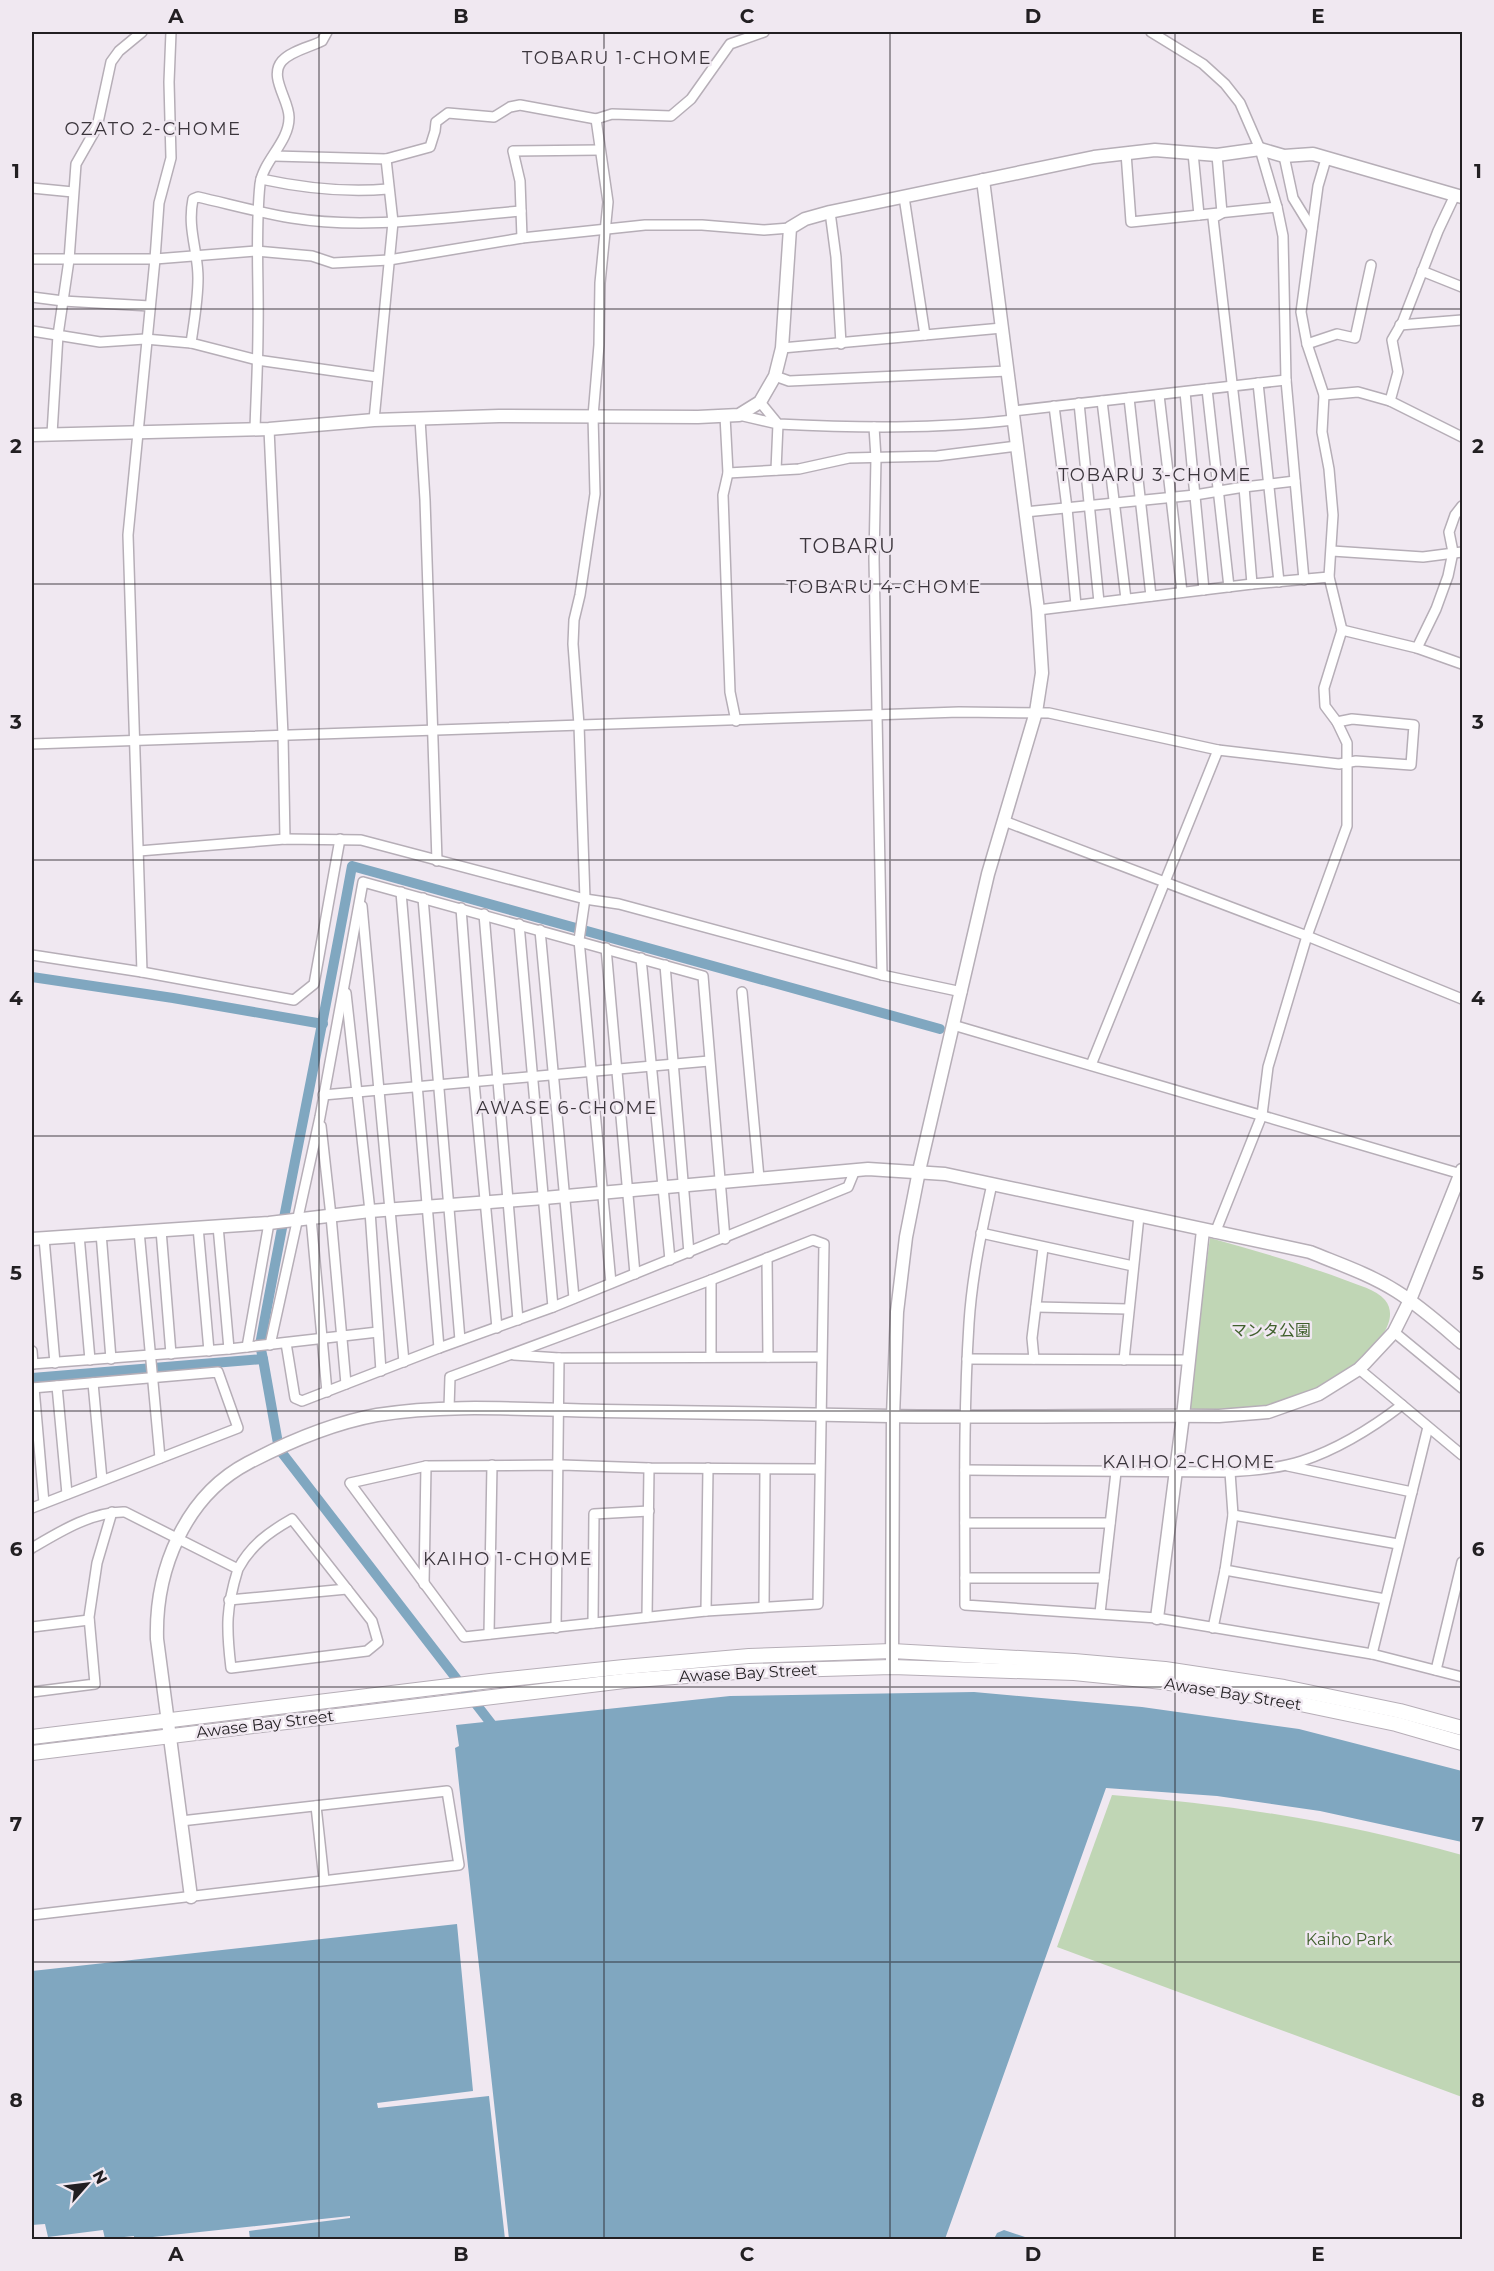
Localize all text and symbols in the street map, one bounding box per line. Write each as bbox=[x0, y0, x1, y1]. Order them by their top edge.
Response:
text: A bbox=[167, 4, 184, 28]
text: B bbox=[453, 4, 469, 28]
text: C bbox=[740, 4, 755, 28]
text: D bbox=[1025, 4, 1041, 28]
text: E bbox=[1311, 4, 1325, 28]
district label: TOBARU 1-CHOME bbox=[522, 47, 712, 69]
district label: OZATO 2-CHOME bbox=[64, 118, 242, 140]
text: 1 bbox=[12, 159, 20, 183]
text: 1 bbox=[1474, 159, 1482, 183]
text: 2 bbox=[10, 434, 22, 458]
text: 2 bbox=[1472, 434, 1484, 458]
district label: TOBARU 3-CHOME bbox=[1058, 464, 1252, 486]
district label: TOBARU bbox=[800, 534, 896, 558]
district label: TOBARU 4-CHOME bbox=[786, 576, 982, 598]
text: 3 bbox=[9, 710, 22, 734]
text: 3 bbox=[1471, 710, 1484, 734]
text: 4 bbox=[9, 986, 23, 1010]
text: 4 bbox=[1471, 986, 1485, 1010]
district label: AWASE 6-CHOME bbox=[476, 1097, 658, 1119]
text: 5 bbox=[10, 1261, 22, 1285]
text: 5 bbox=[1472, 1261, 1484, 1285]
park label: マンタ公園 bbox=[1231, 1321, 1311, 1340]
district label: KAIHO 2-CHOME bbox=[1102, 1451, 1276, 1473]
text: 6 bbox=[10, 1537, 23, 1561]
text: 6 bbox=[1472, 1537, 1485, 1561]
district label: KAIHO 1-CHOME bbox=[423, 1548, 593, 1570]
street label: Awase Bay Street bbox=[678, 1660, 818, 1686]
street label: Awase Bay Street bbox=[1163, 1674, 1303, 1714]
street label: Awase Bay Street bbox=[195, 1706, 335, 1742]
text: 7 bbox=[10, 1812, 22, 1836]
text: 7 bbox=[1472, 1812, 1484, 1836]
park label: Kaiho Park bbox=[1306, 1930, 1393, 1949]
text: 8 bbox=[9, 2088, 23, 2112]
text: 8 bbox=[1471, 2088, 1485, 2112]
north arrow bbox=[57, 2154, 117, 2214]
text: N bbox=[88, 2167, 111, 2187]
text: A bbox=[167, 2242, 184, 2266]
text: B bbox=[453, 2242, 469, 2266]
text: C bbox=[740, 2242, 755, 2266]
text: D bbox=[1025, 2242, 1041, 2266]
text: E bbox=[1311, 2242, 1325, 2266]

